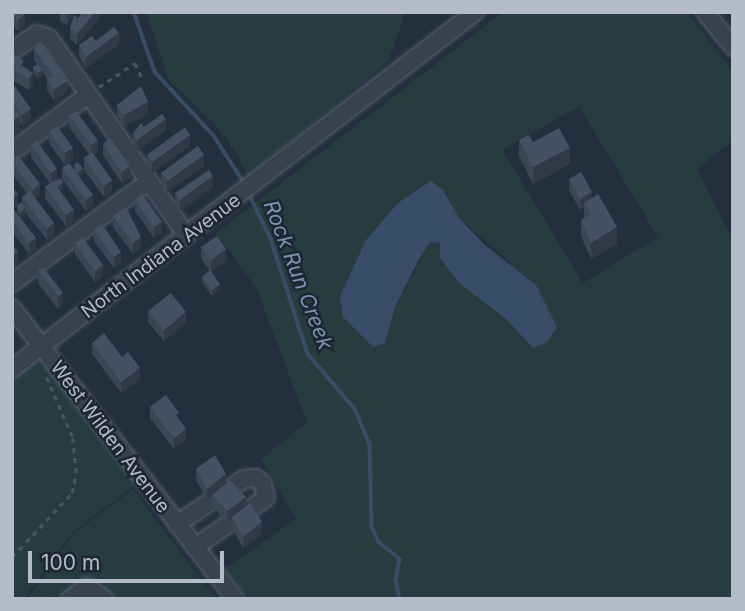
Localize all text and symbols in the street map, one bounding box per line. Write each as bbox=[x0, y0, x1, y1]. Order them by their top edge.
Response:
street label: North Indiana Avenue bbox=[77, 189, 245, 323]
water label: Rock Run Creek bbox=[258, 197, 338, 353]
street label: West Wilden Avenue bbox=[45, 357, 175, 517]
scale bar bbox=[32, 538, 228, 582]
text: 100 m bbox=[41, 550, 100, 575]

